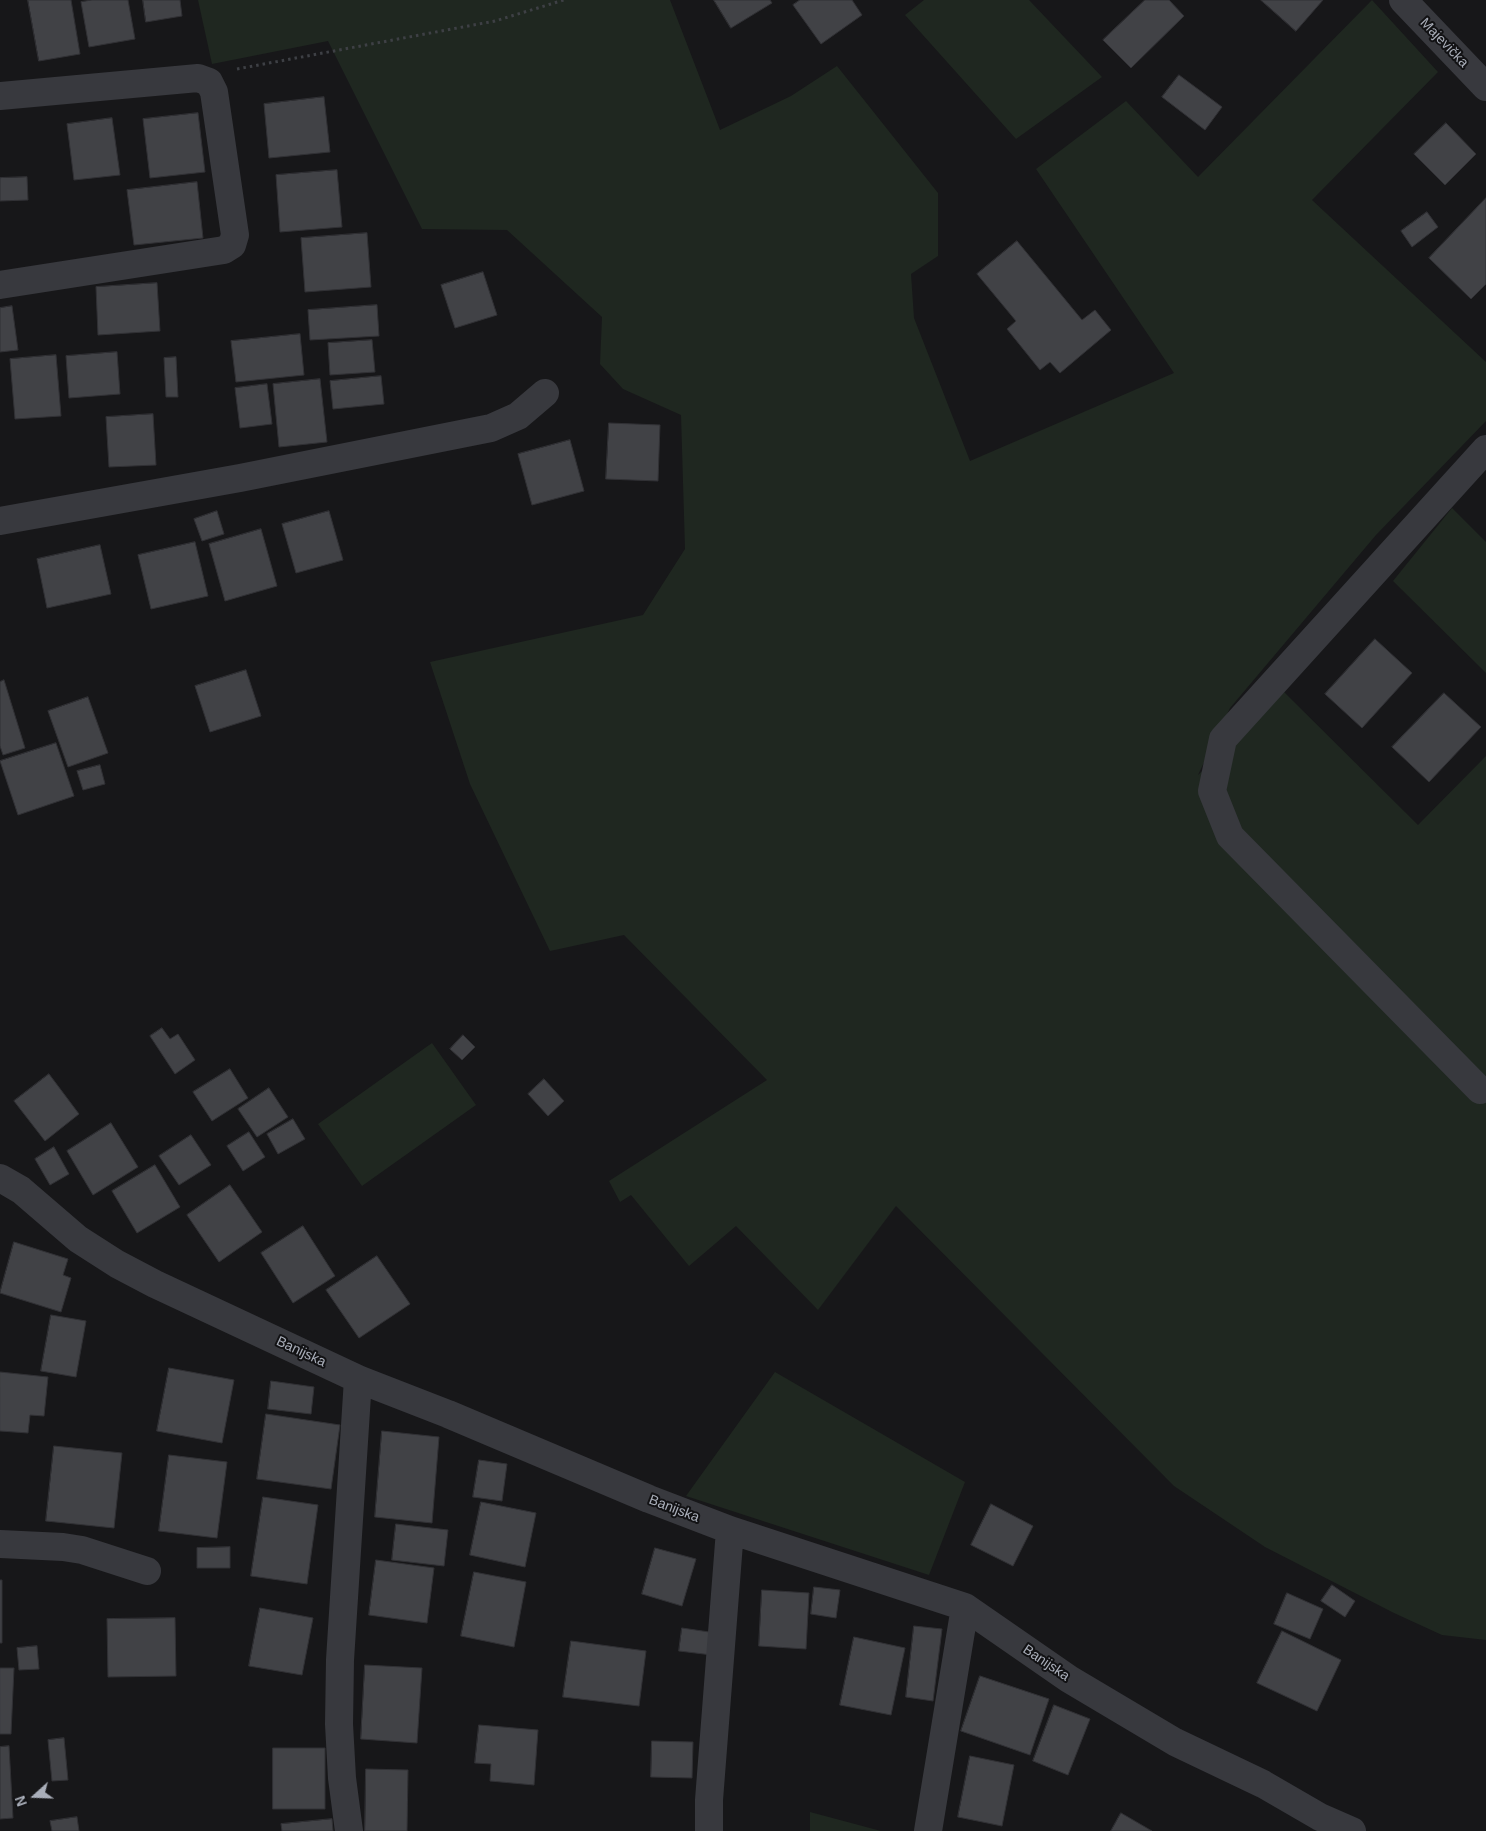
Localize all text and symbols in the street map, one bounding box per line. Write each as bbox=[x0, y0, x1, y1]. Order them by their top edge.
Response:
street label: Majevička bbox=[1416, 15, 1472, 71]
street label: Banijska bbox=[273, 1333, 329, 1371]
street label: Banijska bbox=[646, 1492, 702, 1526]
street label: Banijska bbox=[1019, 1641, 1073, 1685]
north arrow bbox=[10, 1771, 60, 1821]
text: N bbox=[12, 1794, 30, 1809]

